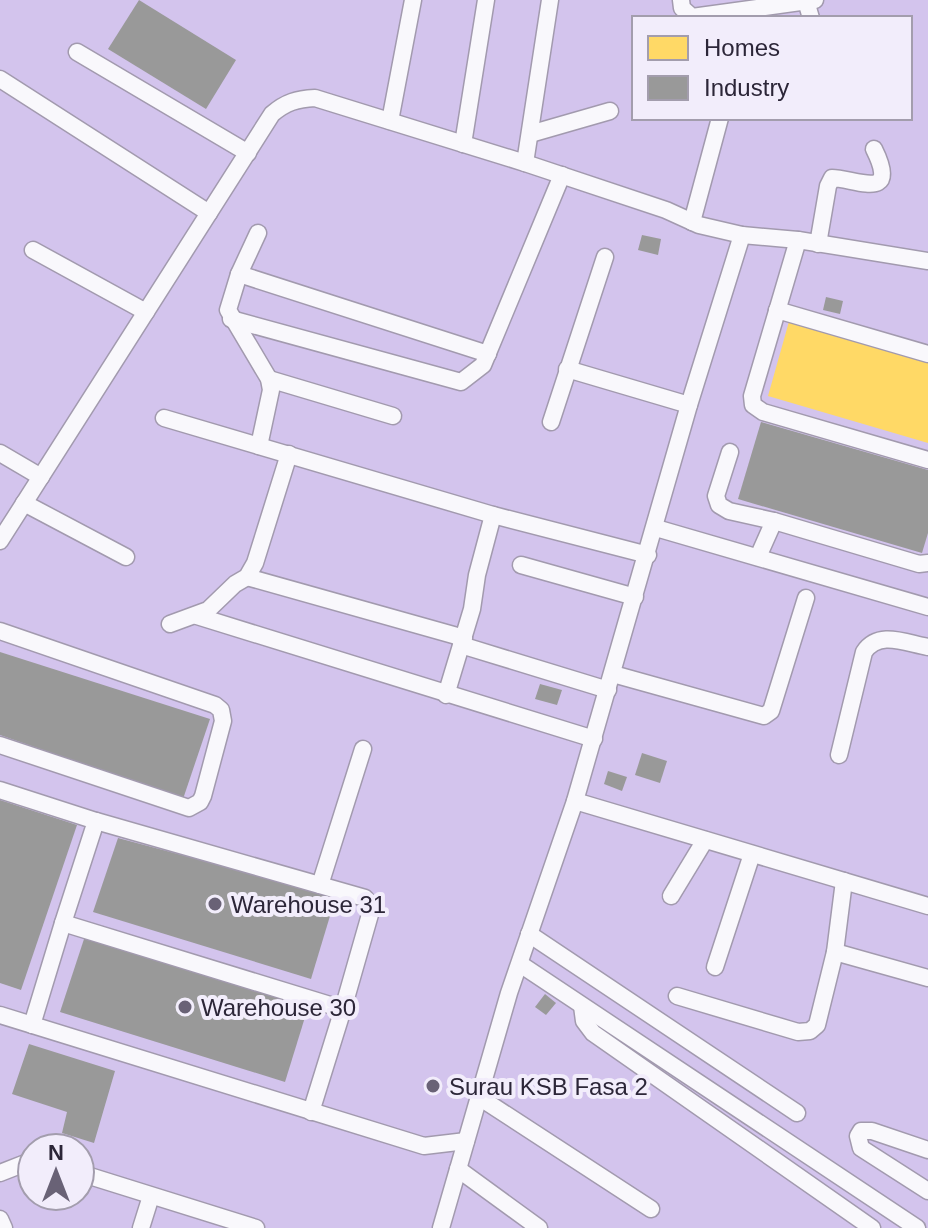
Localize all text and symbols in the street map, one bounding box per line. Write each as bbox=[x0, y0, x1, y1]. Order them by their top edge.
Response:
legend bbox=[632, 16, 912, 120]
text: Homes bbox=[704, 34, 780, 61]
text: Industry bbox=[704, 74, 789, 101]
place label: Warehouse 31 bbox=[231, 891, 386, 918]
marker: Warehouse 31 bbox=[206, 895, 224, 913]
place label: Warehouse 30 bbox=[201, 994, 356, 1021]
marker: Warehouse 30 bbox=[176, 998, 194, 1016]
place label: Surau KSB Fasa 2 bbox=[449, 1073, 648, 1100]
marker: Surau KSB Fasa 2 bbox=[424, 1077, 442, 1095]
north arrow bbox=[16, 1132, 96, 1212]
text: N bbox=[48, 1140, 64, 1165]

